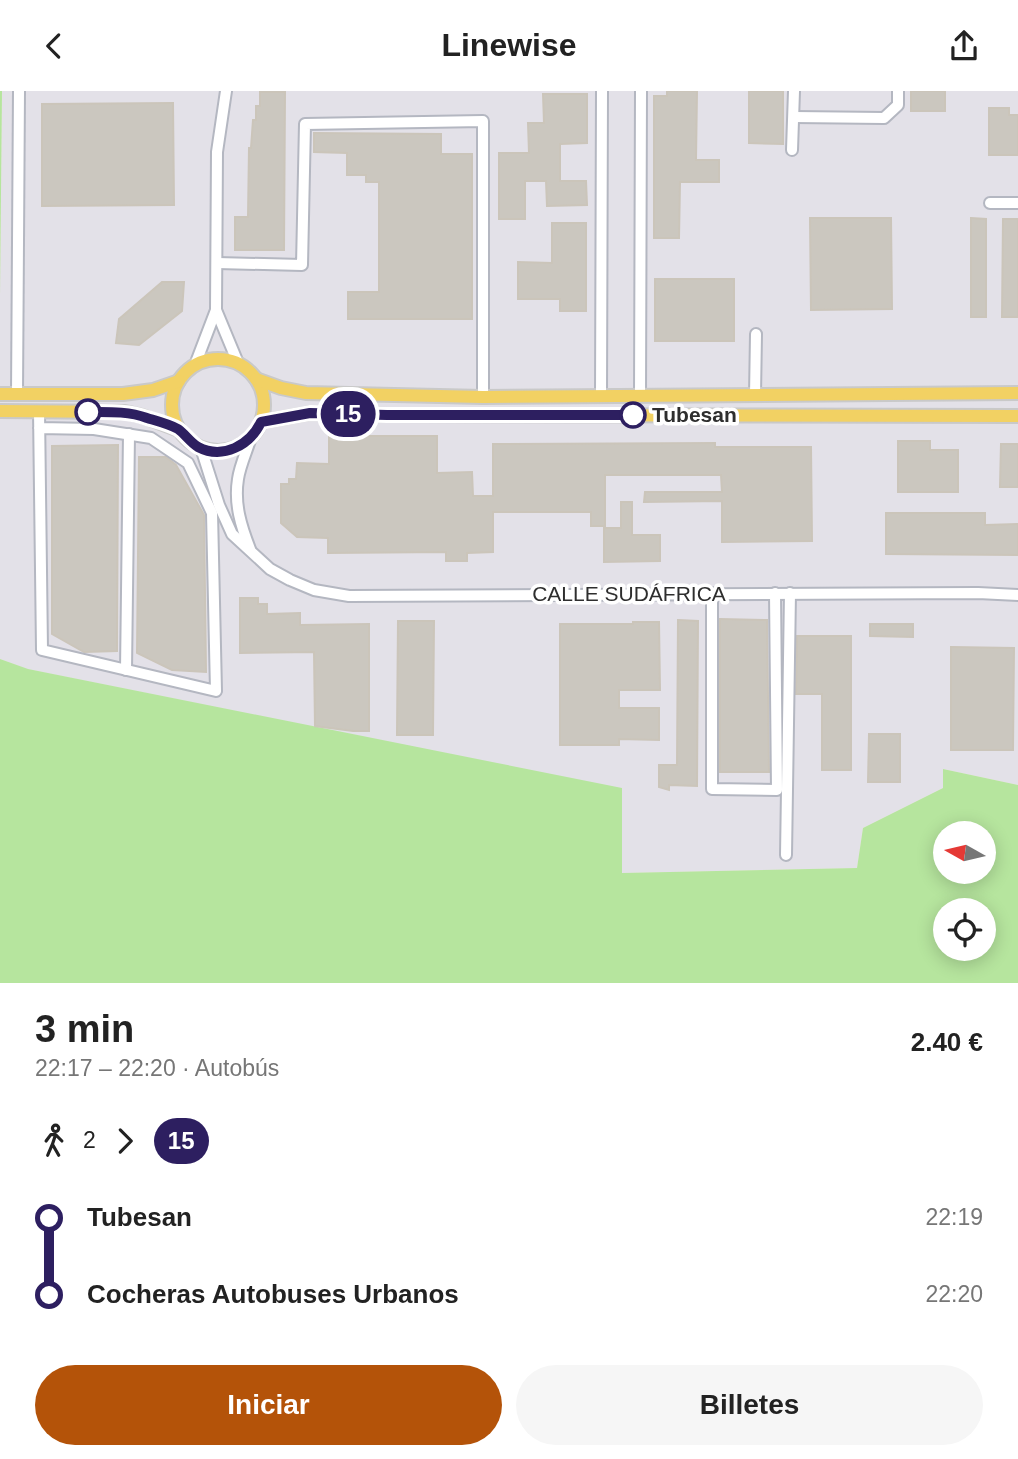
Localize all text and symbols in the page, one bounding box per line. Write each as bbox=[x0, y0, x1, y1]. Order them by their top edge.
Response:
icon: back bbox=[35, 27, 73, 65]
text: Linewise bbox=[441, 27, 577, 63]
icon: share bbox=[945, 27, 983, 65]
line badge: 15 bbox=[316, 391, 380, 437]
unlabelled marker bbox=[75, 399, 101, 425]
text: 15 bbox=[335, 400, 361, 427]
marker: Tubesan bbox=[620, 402, 646, 428]
place label: Tubesan bbox=[652, 403, 737, 426]
street label: CALLE SUDÁFRICA bbox=[532, 582, 726, 605]
north arrow bbox=[933, 821, 996, 884]
map controls bbox=[933, 821, 996, 961]
button: locate bbox=[933, 898, 996, 961]
text: 3 min bbox=[35, 1008, 134, 1050]
text: 2.40 € bbox=[911, 1027, 983, 1057]
text: 22:17 – 22:20 · Autobús bbox=[35, 1055, 279, 1081]
icon: walk bbox=[35, 1122, 73, 1160]
icon: forward bbox=[106, 1122, 144, 1160]
text: 2 bbox=[83, 1127, 96, 1153]
text: 15 bbox=[168, 1127, 195, 1154]
text: Tubesan bbox=[87, 1202, 192, 1232]
text: 22:19 bbox=[925, 1204, 983, 1230]
text: Cocheras Autobuses Urbanos bbox=[87, 1279, 459, 1309]
text: 22:20 bbox=[925, 1281, 983, 1307]
button: Iniciar bbox=[35, 1365, 502, 1445]
button: Billetes bbox=[516, 1365, 983, 1445]

